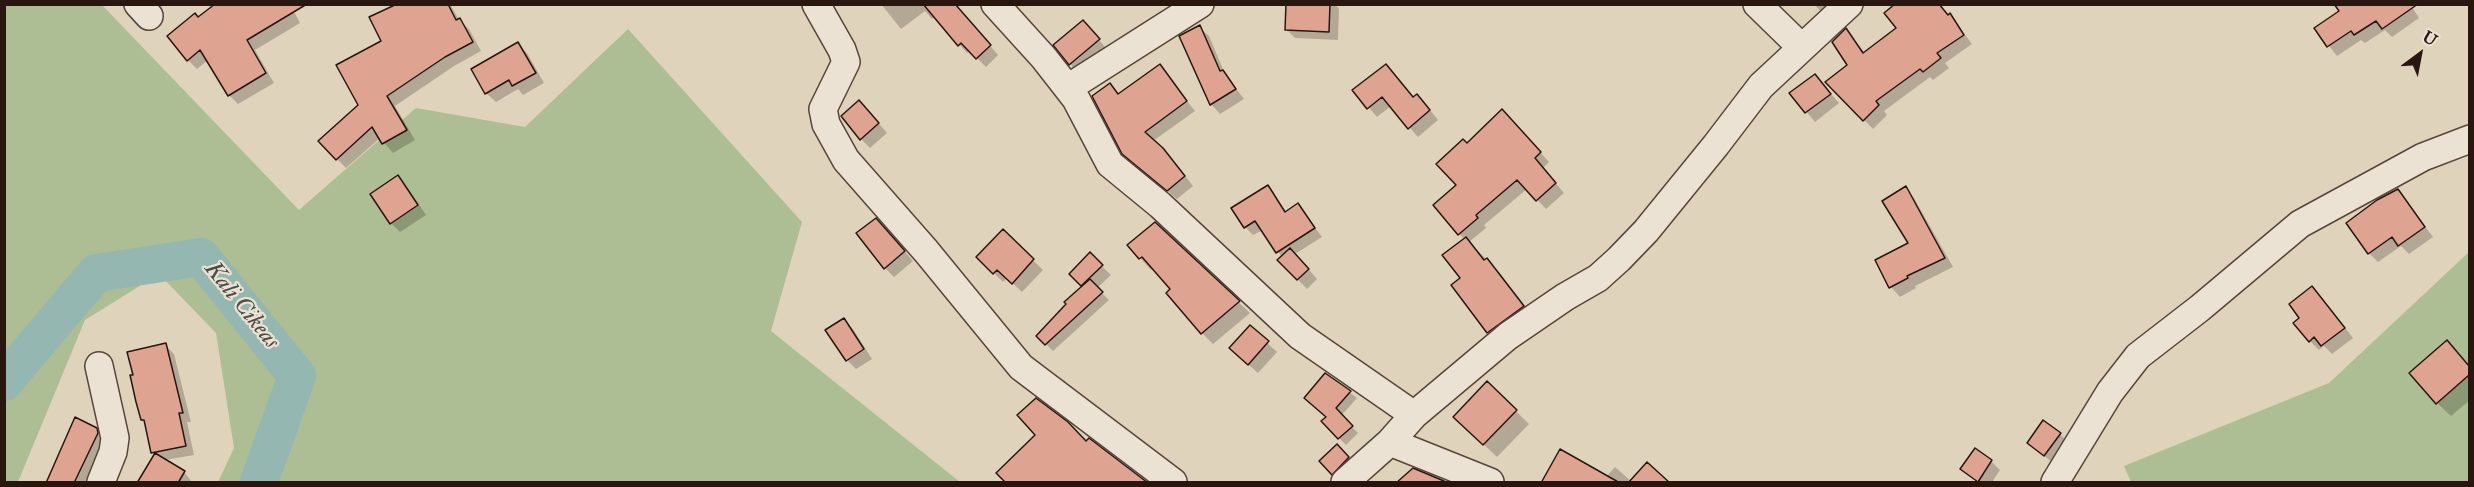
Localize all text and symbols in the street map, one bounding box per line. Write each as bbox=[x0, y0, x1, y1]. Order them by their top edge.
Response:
north arrow bbox=[2390, 24, 2450, 84]
text: U bbox=[2419, 27, 2441, 51]
water label: Kali Cikeas bbox=[197, 256, 285, 356]

